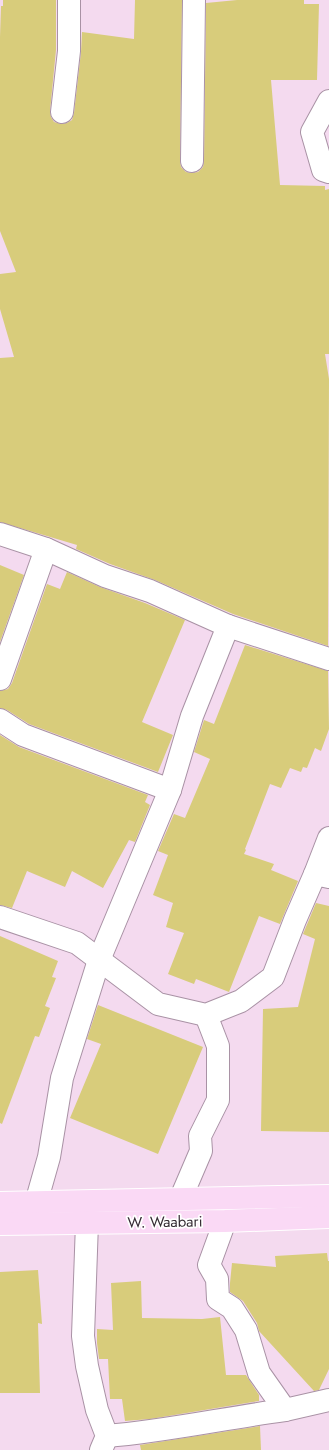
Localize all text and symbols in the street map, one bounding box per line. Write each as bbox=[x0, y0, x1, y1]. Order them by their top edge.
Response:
street label: W. Waabari bbox=[127, 1210, 203, 1234]

